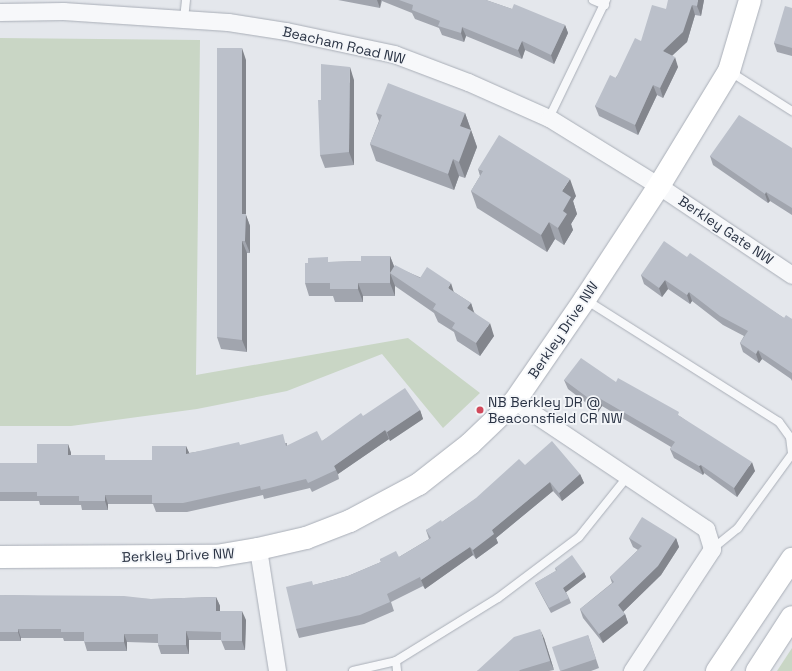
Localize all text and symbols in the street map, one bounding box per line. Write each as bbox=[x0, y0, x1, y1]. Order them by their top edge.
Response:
street label: Beacham Road NW bbox=[281, 23, 407, 67]
street label: Berkley Gate NW bbox=[675, 192, 777, 268]
street label: Berkley Drive NW bbox=[524, 278, 602, 382]
place label: NB Berkley DR @ Beaconsfield CR NW bbox=[488, 394, 623, 426]
marker: NB Berkley DR @ Beaconsfield CR NW bbox=[475, 405, 485, 415]
street label: Berkley Drive NW bbox=[121, 545, 235, 565]

